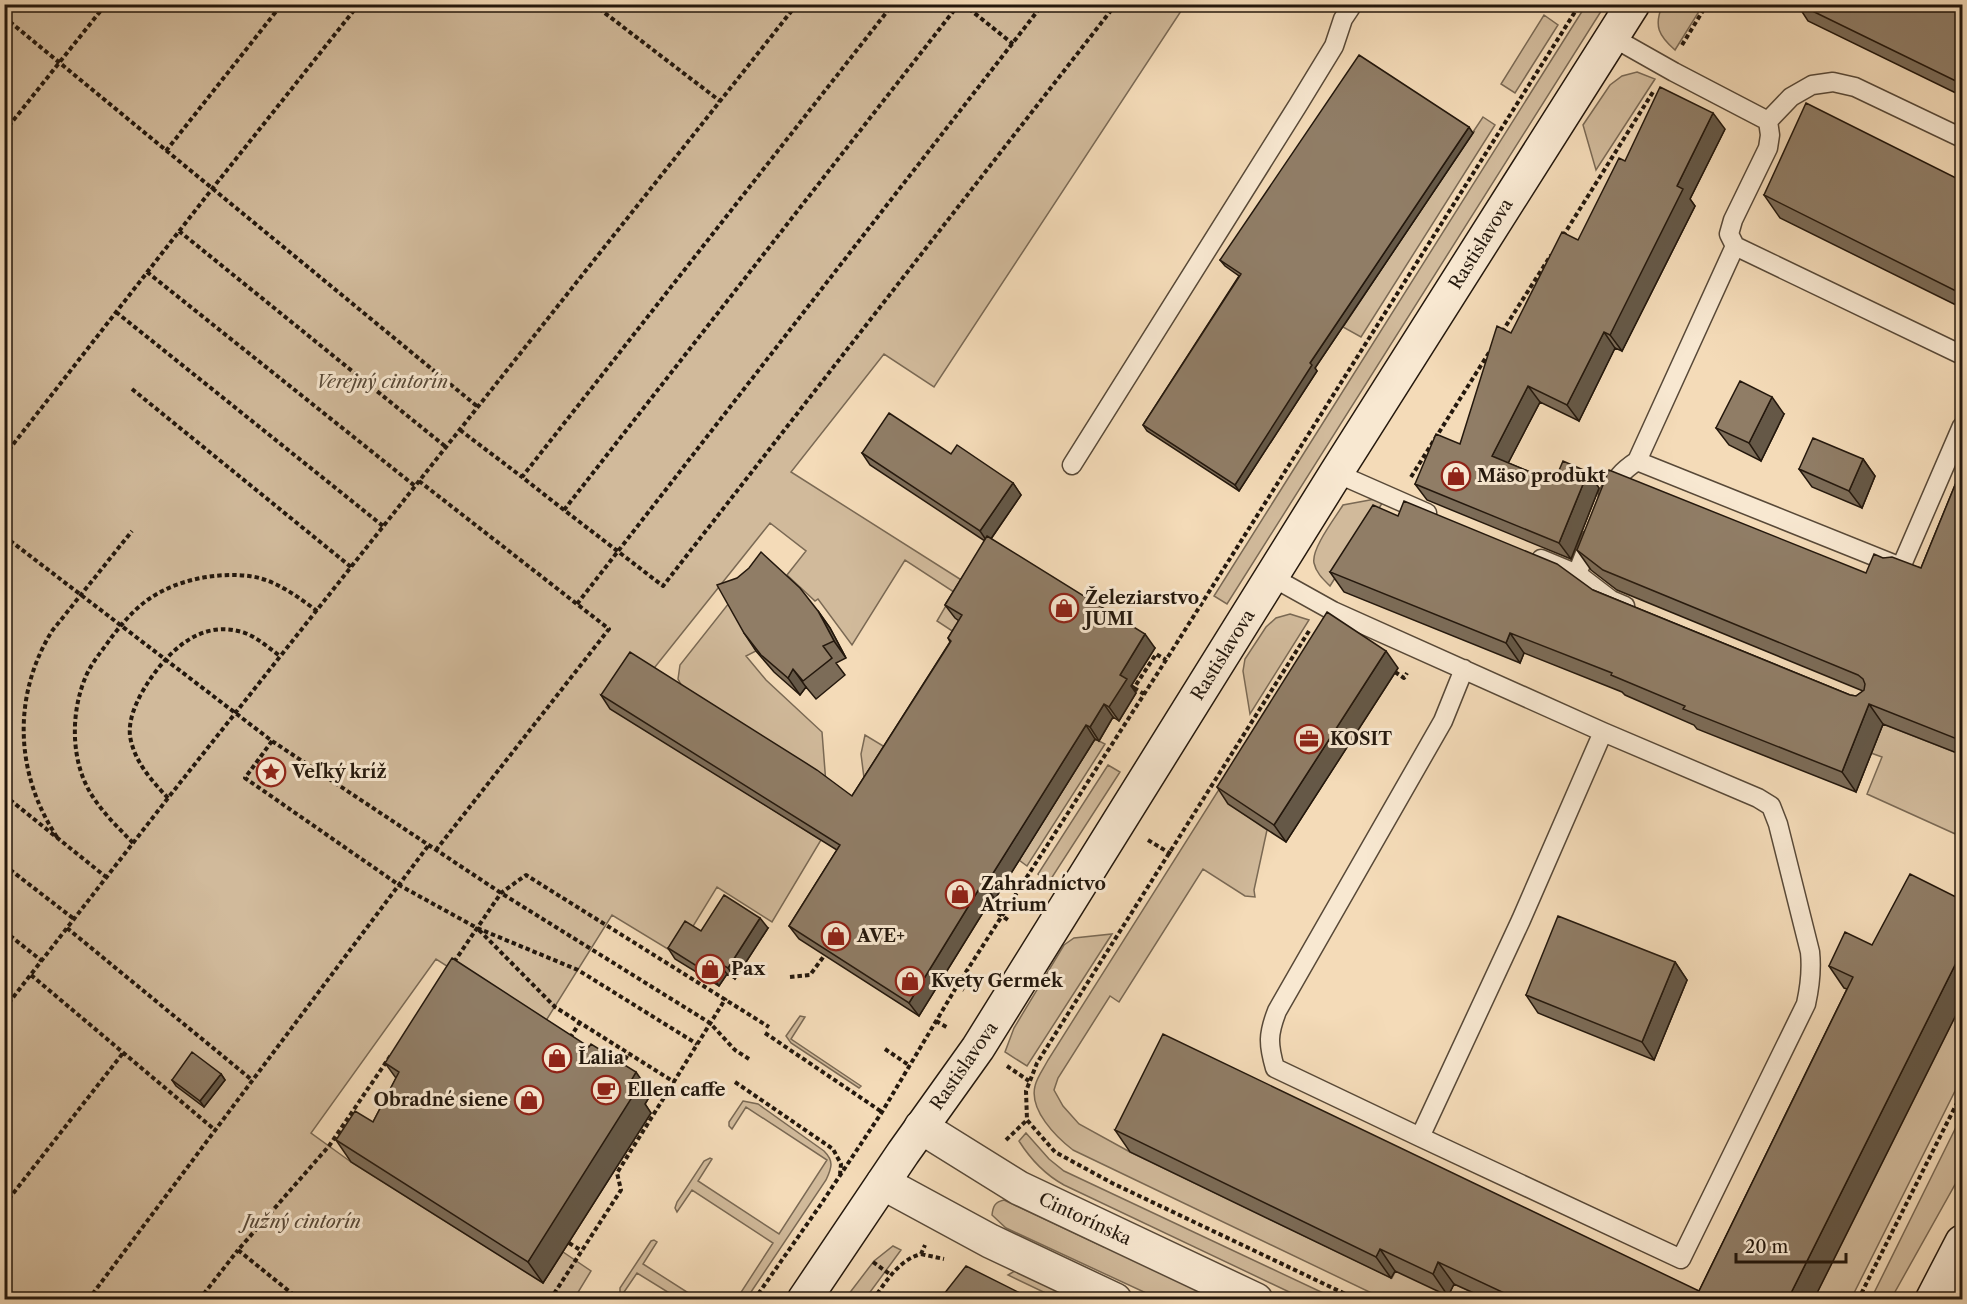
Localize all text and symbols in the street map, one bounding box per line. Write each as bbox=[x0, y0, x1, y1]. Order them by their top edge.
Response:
street label: Rastislavova bbox=[1444, 194, 1518, 293]
park label: Verejný cintorín bbox=[316, 371, 448, 393]
shop icon: Mäso produkt bbox=[1440, 460, 1472, 492]
place label: Mäso produkt bbox=[1477, 465, 1606, 487]
place label: Železiarstvo JUMI bbox=[1082, 585, 1199, 630]
shop icon: Železiarstvo JUMI bbox=[1048, 592, 1080, 624]
street label: Rastislavova bbox=[1186, 605, 1260, 704]
office icon: KOSIT bbox=[1293, 723, 1325, 755]
place label: KOSIT bbox=[1330, 728, 1392, 750]
place icon: Veľký kríž bbox=[255, 756, 287, 788]
place label: Veľký kríž bbox=[291, 761, 387, 783]
place label: Zahradníctvo Atrium bbox=[980, 873, 1106, 916]
shop icon: Zahradníctvo Atrium bbox=[944, 878, 976, 910]
shop icon: AVE+ bbox=[820, 920, 852, 952]
place label: AVE+ bbox=[856, 925, 905, 947]
shop icon: Pax bbox=[694, 953, 726, 985]
place label: Pax bbox=[731, 958, 765, 980]
shop icon: Kvety Germek bbox=[894, 965, 926, 997]
place label: Kvety Germek bbox=[931, 970, 1064, 992]
street label: Rastislavova bbox=[925, 1017, 1003, 1114]
shop icon: Ľalia bbox=[541, 1042, 573, 1074]
place label: Ľalia bbox=[578, 1045, 625, 1069]
cafe icon: Ellen caffe bbox=[590, 1074, 622, 1106]
place label: Ellen caffe bbox=[627, 1079, 726, 1101]
shop icon: Obradné siene bbox=[513, 1084, 545, 1116]
place label: Obradné siene bbox=[374, 1089, 508, 1111]
street label: Cintorínska bbox=[1035, 1188, 1135, 1250]
park label: Južný cintorín bbox=[238, 1211, 361, 1233]
scale bar bbox=[1736, 1226, 1846, 1264]
text: 20 m bbox=[1745, 1236, 1789, 1258]

